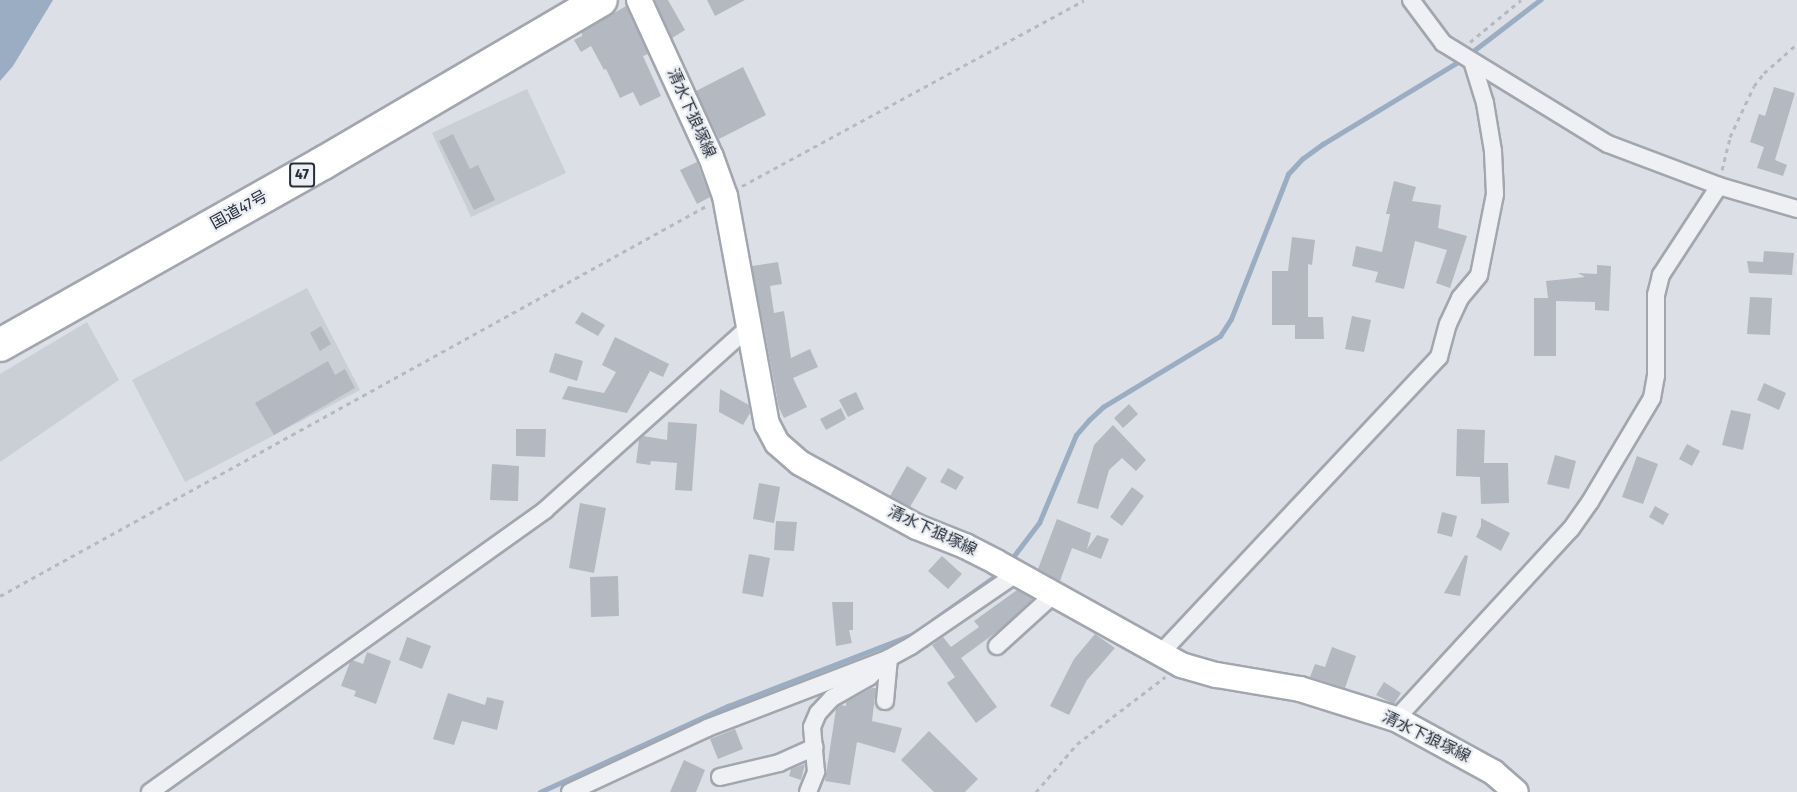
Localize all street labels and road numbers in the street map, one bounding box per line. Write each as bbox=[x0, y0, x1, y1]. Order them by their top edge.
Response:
street label: 清水下狼塚線 bbox=[663, 65, 719, 161]
road number: 47 bbox=[288, 163, 316, 187]
street label: 国道47号 bbox=[207, 187, 271, 233]
street label: 清水下狼塚線 bbox=[884, 502, 980, 560]
street label: 清水下狼塚線 bbox=[1379, 707, 1473, 767]

